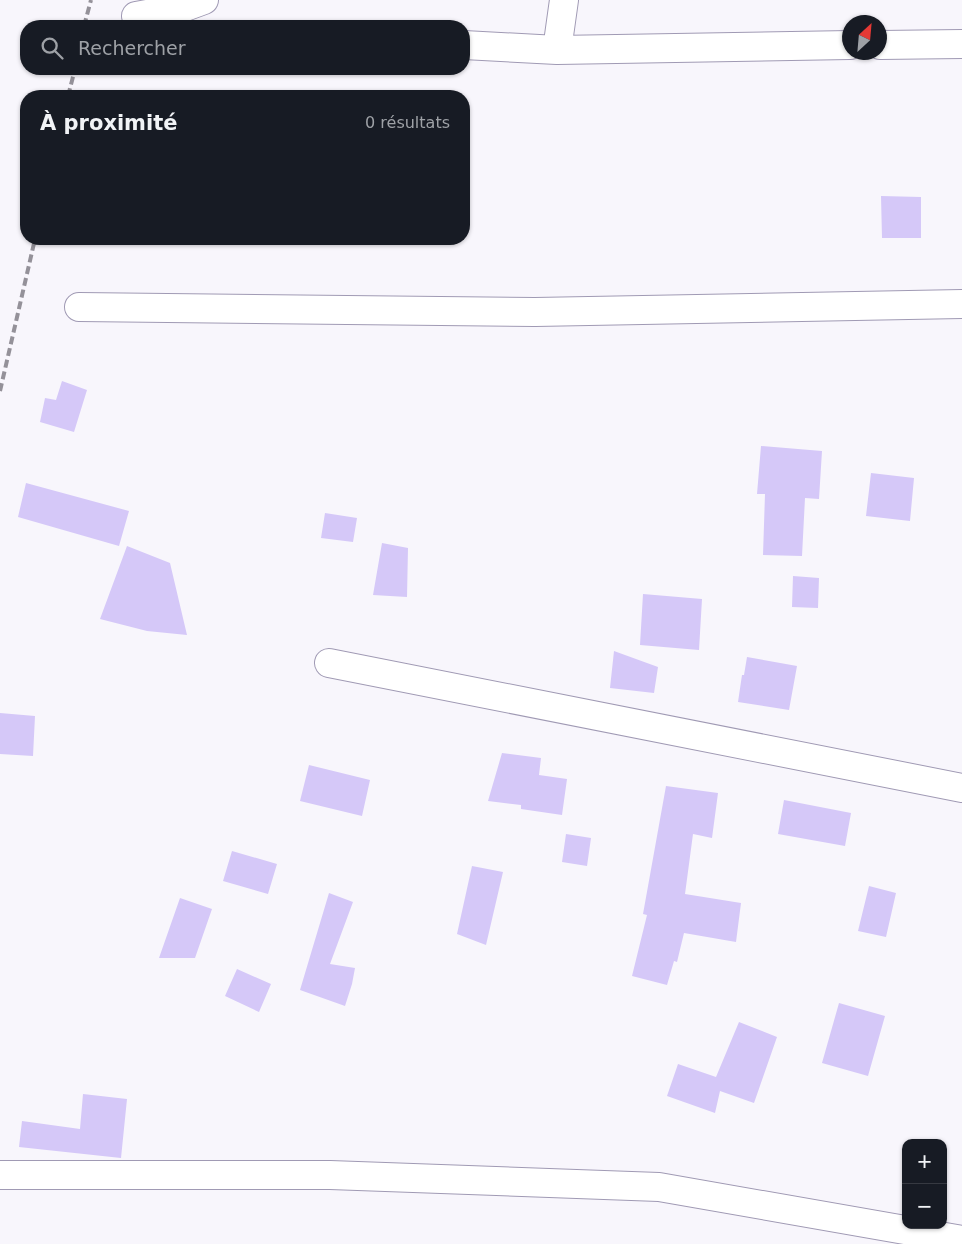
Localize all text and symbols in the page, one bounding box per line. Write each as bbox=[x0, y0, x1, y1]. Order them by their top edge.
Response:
north arrow bbox=[842, 15, 887, 60]
search box bbox=[20, 20, 470, 75]
icon: search bbox=[38, 34, 66, 62]
text: Rechercher bbox=[78, 37, 186, 59]
text: À proximité bbox=[40, 111, 177, 135]
text: 0 résultats bbox=[365, 113, 450, 132]
map controls bbox=[902, 1139, 947, 1229]
button: + bbox=[902, 1139, 947, 1184]
button: − bbox=[902, 1184, 947, 1229]

